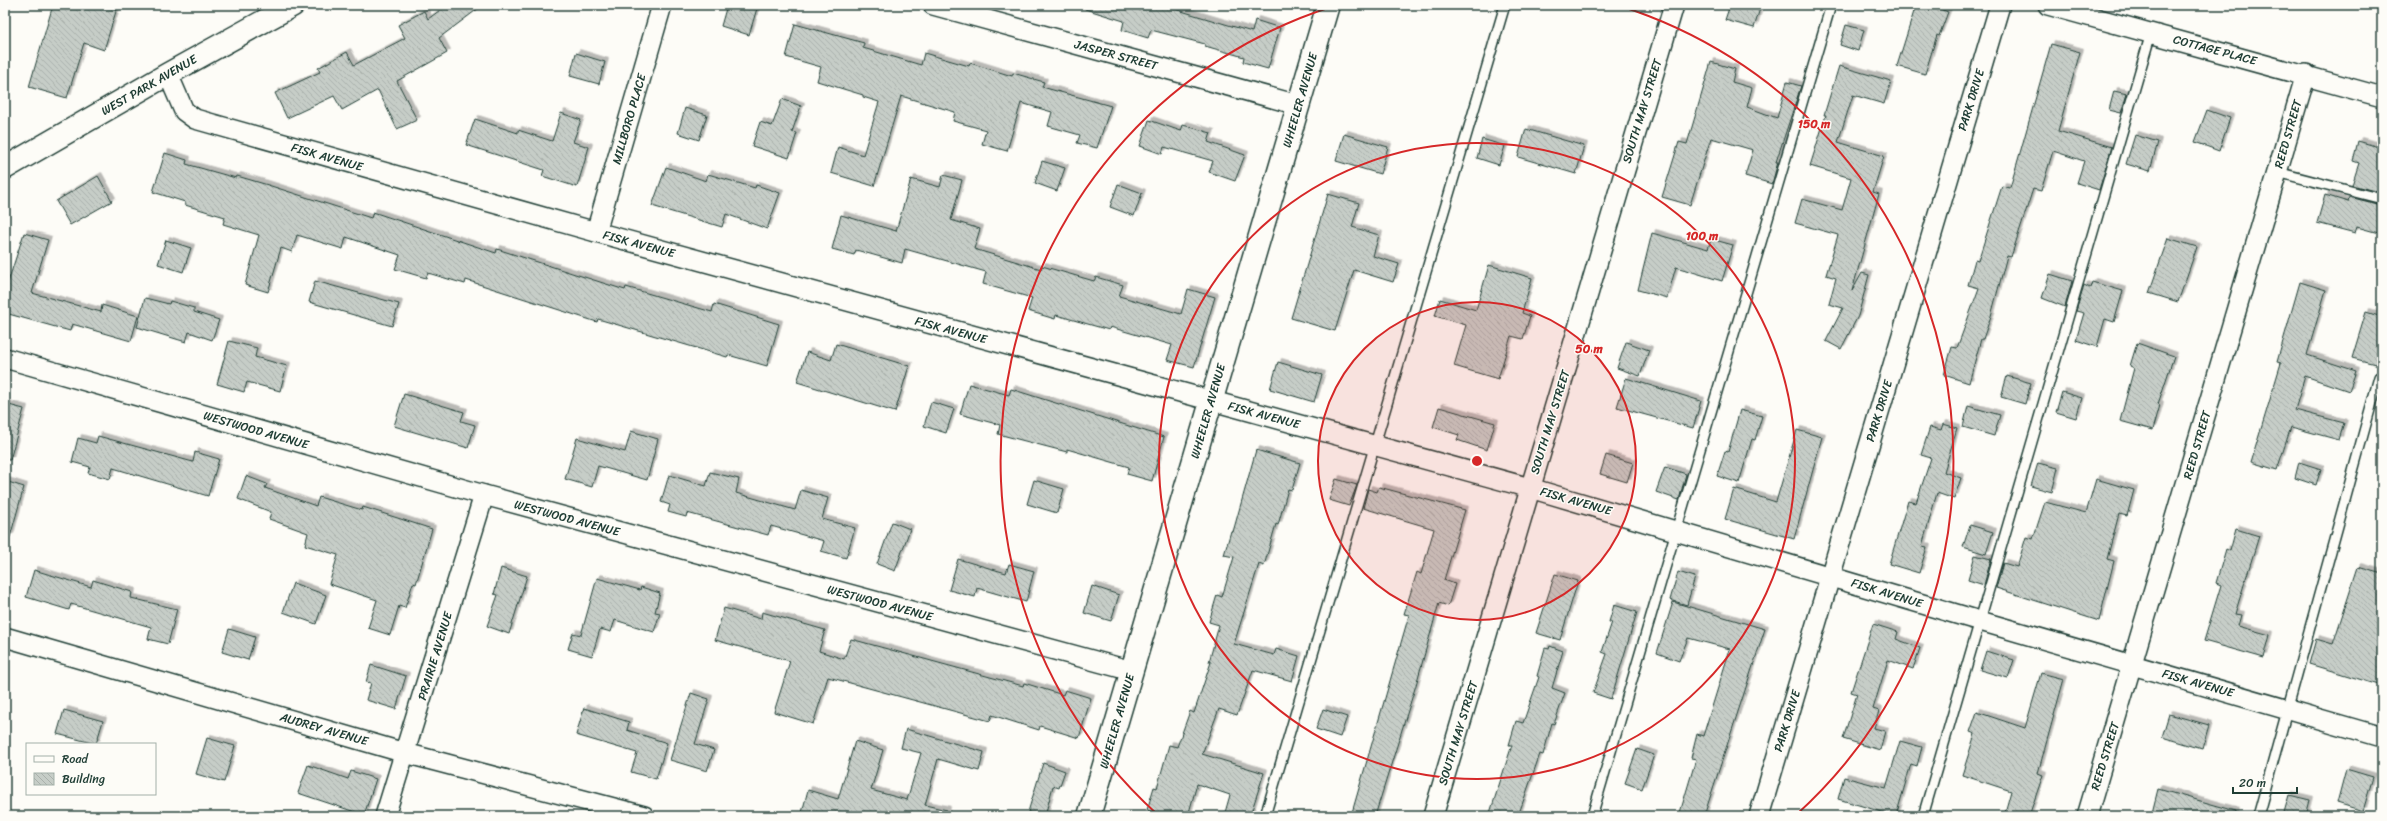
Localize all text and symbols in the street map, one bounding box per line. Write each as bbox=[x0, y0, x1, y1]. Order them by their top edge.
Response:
street label: COTTAGE PLACE bbox=[2171, 28, 2261, 72]
street label: JASPER STREET bbox=[1071, 33, 1161, 77]
street label: WEST PARK AVENUE bbox=[97, 48, 202, 121]
street label: WHEELER AVENUE bbox=[1276, 49, 1324, 150]
street label: SOUTH MAY STREET bbox=[1616, 55, 1669, 166]
street label: PARK DRIVE bbox=[1951, 65, 1991, 134]
street label: MILLBORO PLACE bbox=[606, 70, 653, 167]
street label: REED STREET bbox=[2268, 96, 2309, 171]
text: 150 m bbox=[1798, 113, 1831, 135]
street label: FISK AVENUE bbox=[288, 136, 367, 178]
street label: FISK AVENUE bbox=[601, 224, 679, 265]
text: 100 m bbox=[1686, 225, 1719, 247]
street label: FISK AVENUE bbox=[913, 310, 991, 351]
text: 50 m bbox=[1575, 338, 1603, 360]
street label: WHEELER AVENUE bbox=[1184, 360, 1232, 461]
street label: SOUTH MAY STREET bbox=[1524, 366, 1577, 477]
street label: PARK DRIVE bbox=[1859, 376, 1899, 445]
street label: FISK AVENUE bbox=[1226, 395, 1304, 436]
street label: WESTWOOD AVENUE bbox=[201, 404, 313, 456]
street label: REED STREET bbox=[2177, 407, 2218, 482]
centre of rings bbox=[1470, 454, 1484, 468]
street label: FISK AVENUE bbox=[1537, 480, 1616, 522]
street label: WESTWOOD AVENUE bbox=[512, 493, 624, 543]
street label: FISK AVENUE bbox=[1848, 572, 1927, 615]
street label: WESTWOOD AVENUE bbox=[825, 578, 937, 628]
street label: PRAIRIE AVENUE bbox=[411, 608, 459, 703]
street label: FISK AVENUE bbox=[2159, 662, 2238, 704]
street label: WHEELER AVENUE bbox=[1093, 670, 1141, 771]
street label: SOUTH MAY STREET bbox=[1432, 677, 1485, 788]
street label: PARK DRIVE bbox=[1767, 686, 1807, 755]
street label: AUDREY AVENUE bbox=[276, 706, 372, 752]
street label: REED STREET bbox=[2084, 718, 2126, 793]
legend bbox=[26, 743, 156, 795]
text: Road bbox=[62, 748, 89, 770]
text: Building bbox=[62, 768, 105, 790]
scale bar bbox=[2233, 769, 2297, 795]
text: 20 m bbox=[2239, 772, 2266, 794]

